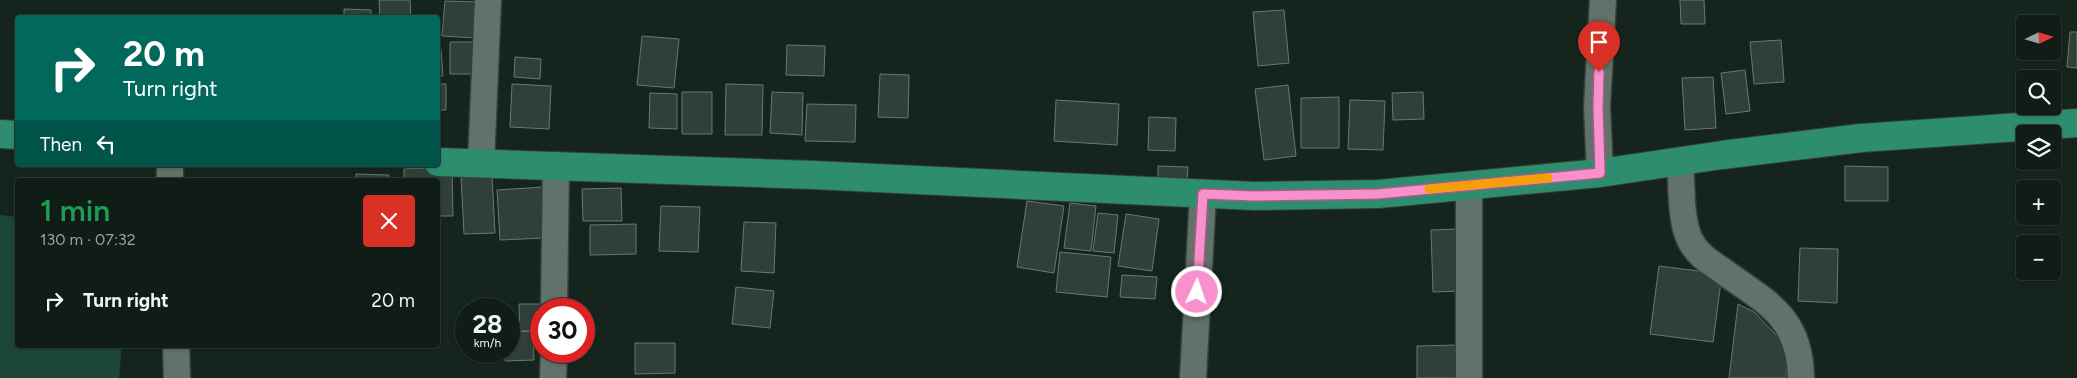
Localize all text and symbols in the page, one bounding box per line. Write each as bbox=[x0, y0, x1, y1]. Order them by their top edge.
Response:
north arrow bbox=[2016, 15, 2061, 60]
map controls bbox=[2016, 15, 2061, 280]
pin bbox=[1578, 21, 1620, 72]
icon: arrive bbox=[1585, 28, 1613, 56]
text: 20 m bbox=[123, 33, 205, 75]
icon: right bbox=[40, 35, 105, 100]
button: search bbox=[2016, 70, 2061, 115]
text: Turn right bbox=[123, 75, 218, 102]
button: layers bbox=[2016, 125, 2061, 170]
icon: left bbox=[92, 130, 120, 158]
text: Then bbox=[40, 133, 82, 156]
button: + bbox=[2016, 180, 2061, 225]
text: 1 min bbox=[40, 192, 110, 229]
button: close bbox=[363, 195, 415, 247]
text: 130 m · 07:32 bbox=[40, 230, 136, 249]
button: − bbox=[2016, 235, 2061, 280]
position arrow bbox=[1170, 265, 1222, 317]
icon: right bbox=[40, 287, 68, 315]
text: Turn right bbox=[83, 289, 169, 312]
text: 20 m bbox=[371, 289, 415, 312]
speed limit sign: 30 bbox=[530, 298, 595, 363]
text: 28 bbox=[473, 309, 502, 339]
text: km/h bbox=[474, 336, 501, 350]

